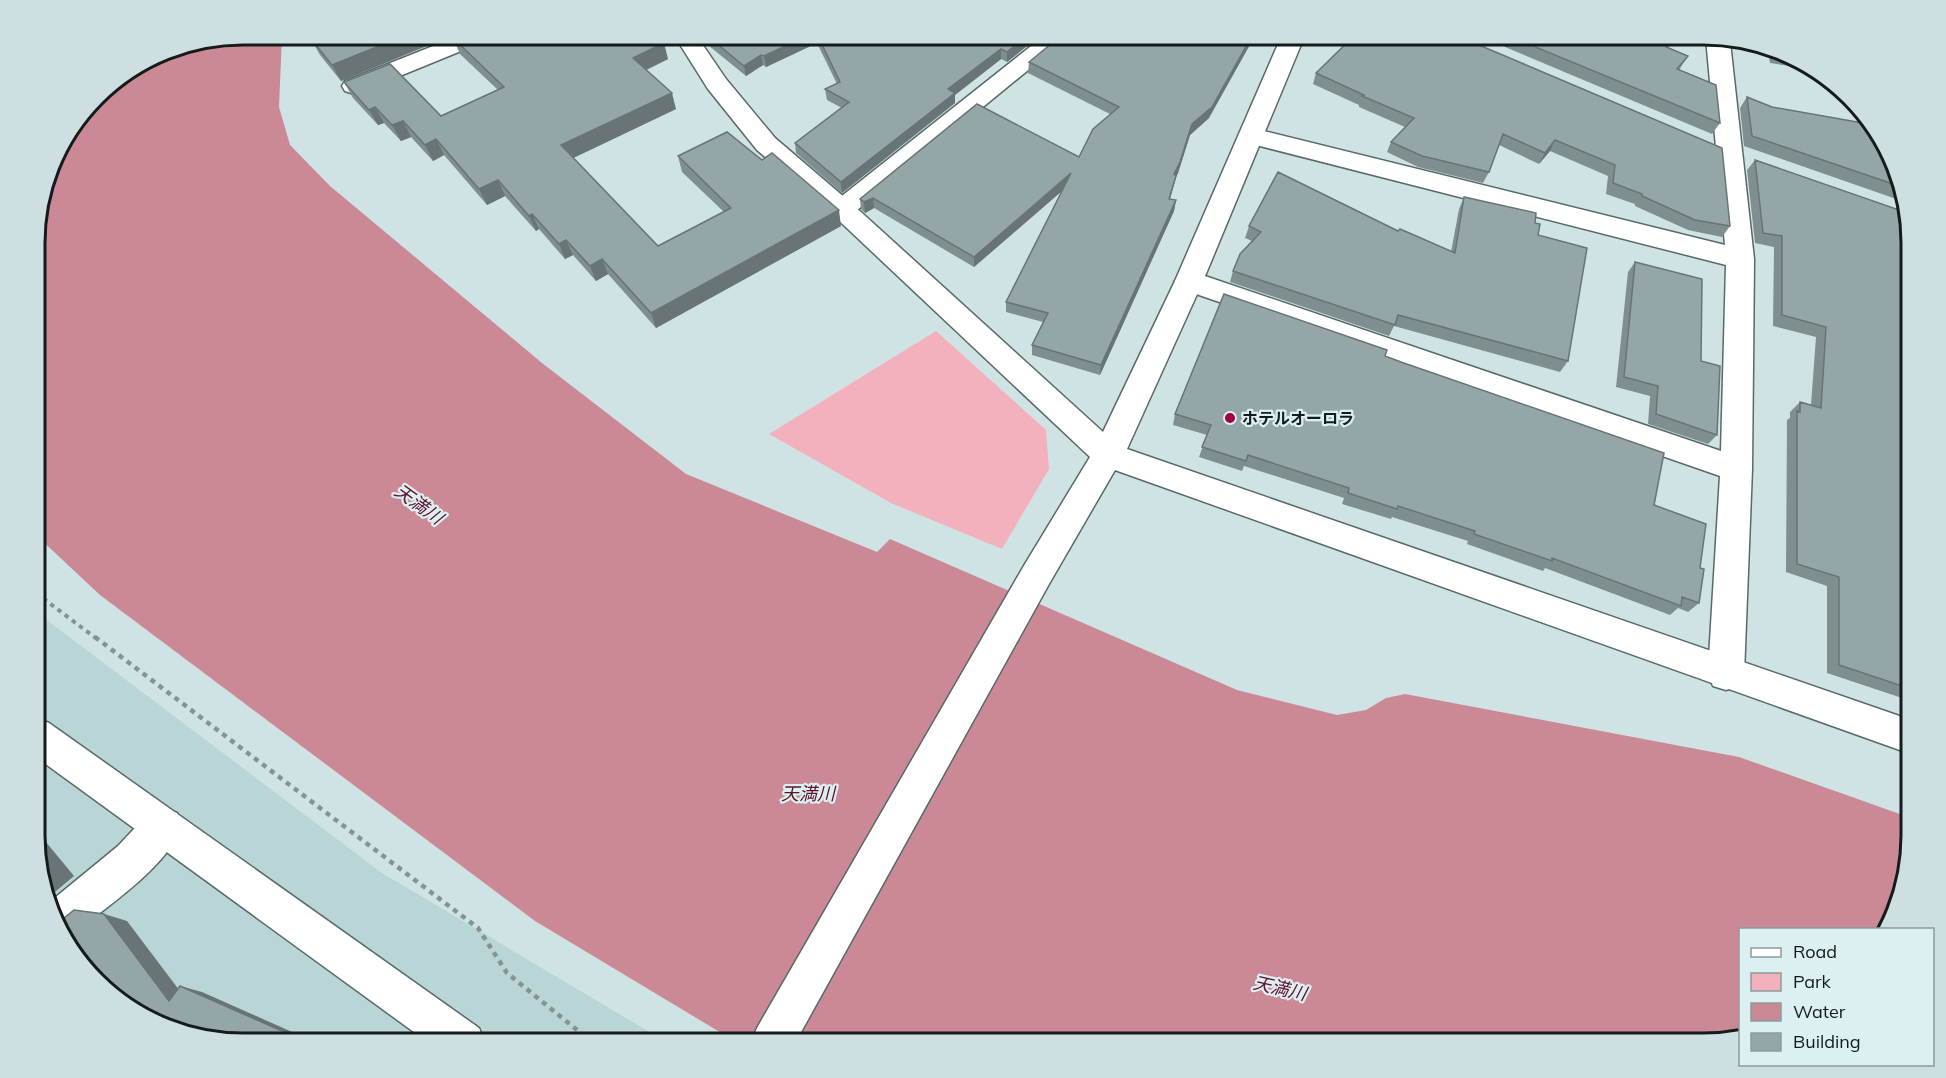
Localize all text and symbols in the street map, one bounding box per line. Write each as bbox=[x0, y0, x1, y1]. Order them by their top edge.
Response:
place label: ホテルオーロラ bbox=[1242, 408, 1354, 428]
marker: ホテルオーロラ bbox=[1223, 411, 1237, 425]
water label: 天満川 bbox=[390, 479, 449, 530]
water label: 天満川 bbox=[781, 782, 837, 805]
legend bbox=[1739, 928, 1934, 1066]
text: Road bbox=[1793, 940, 1837, 963]
text: Park bbox=[1793, 970, 1832, 993]
water label: 天満川 bbox=[1251, 971, 1311, 1006]
text: Water bbox=[1793, 1000, 1846, 1023]
text: Building bbox=[1793, 1030, 1861, 1053]

